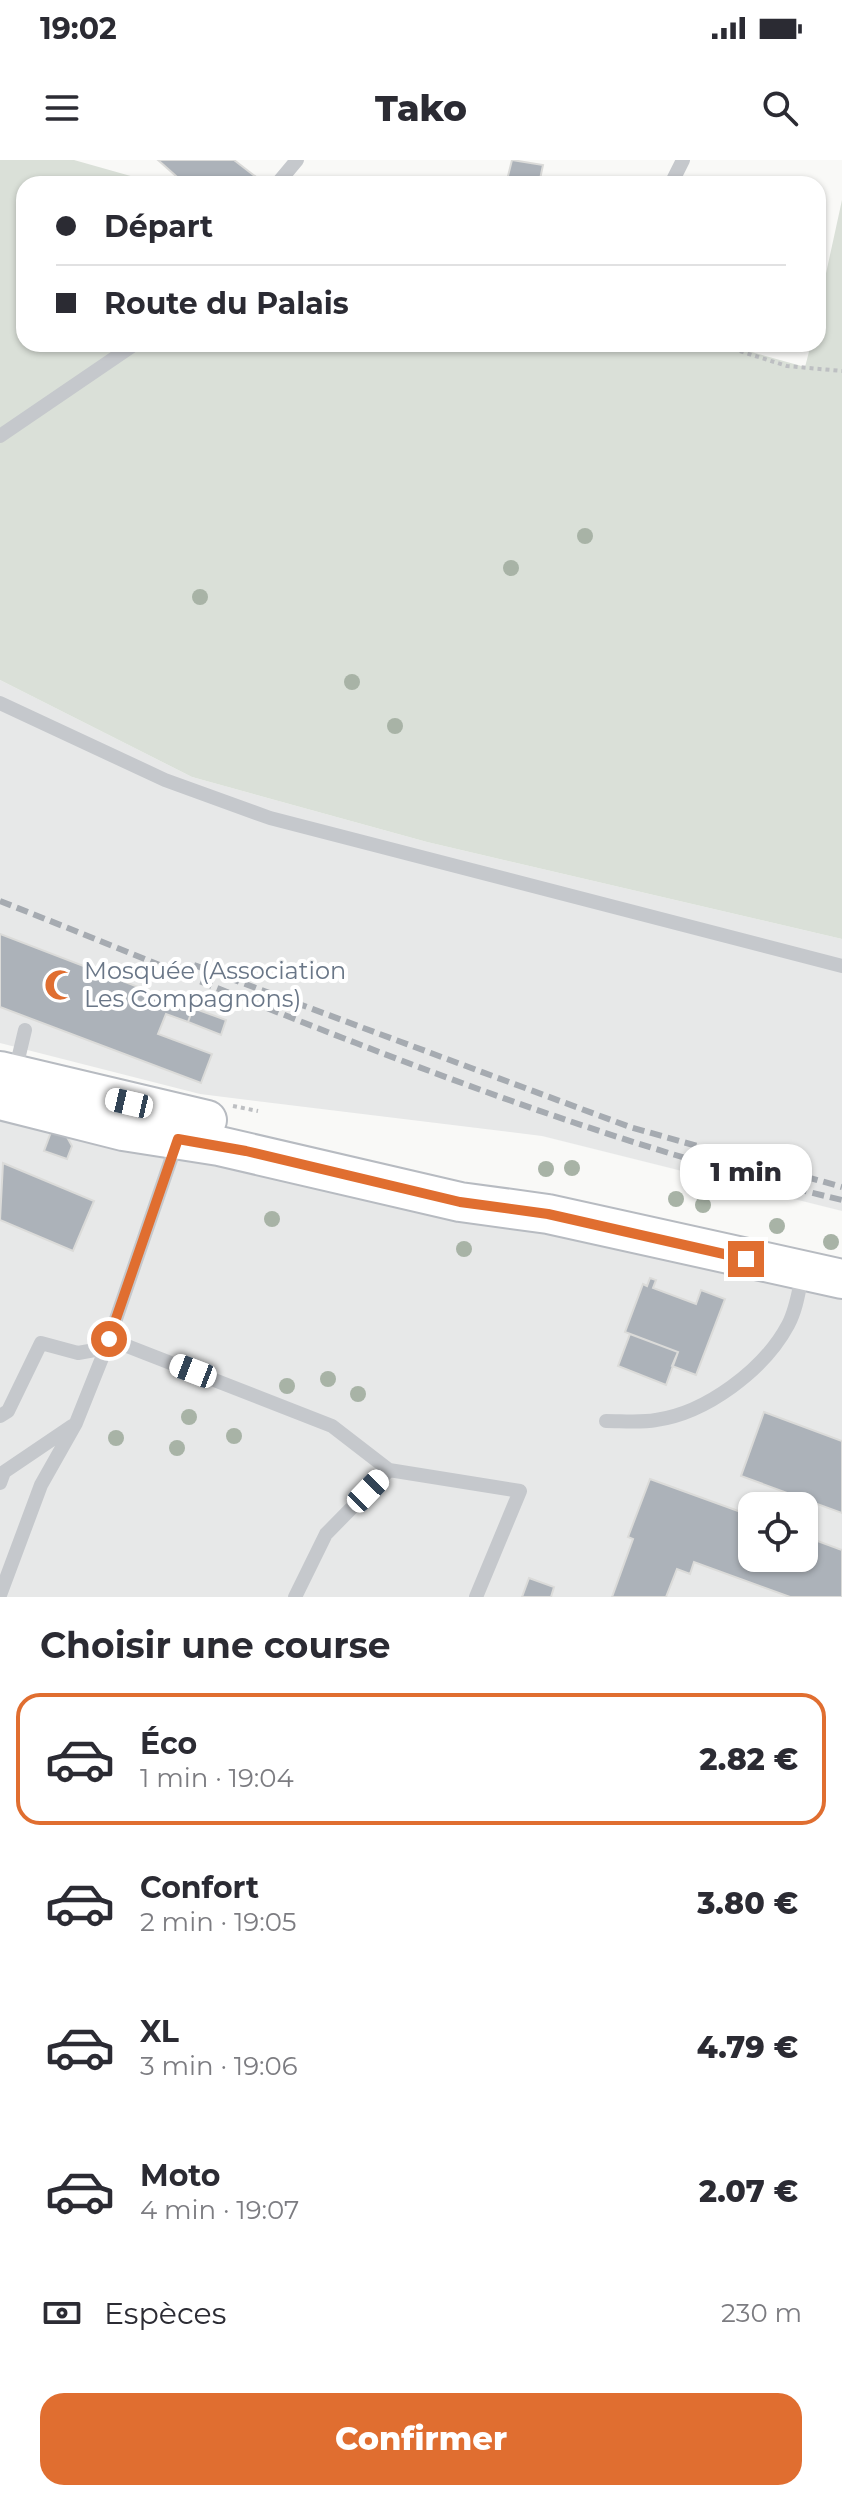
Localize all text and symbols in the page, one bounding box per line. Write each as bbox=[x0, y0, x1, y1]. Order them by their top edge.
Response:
text: 19:02 bbox=[40, 10, 117, 47]
icon: menu bbox=[40, 86, 84, 130]
text: Tako bbox=[375, 86, 467, 130]
icon: search bbox=[758, 86, 802, 130]
text: Départ bbox=[104, 208, 213, 245]
text: Route du Palais bbox=[104, 285, 349, 322]
place label: Mosquée (Association Les Compagnons) bbox=[84, 956, 346, 1013]
mosque icon: Mosquée (Association Les Compagnons) bbox=[43, 968, 77, 1002]
car bbox=[103, 1086, 155, 1120]
callout: 1 min bbox=[680, 1143, 812, 1199]
text: 1 min bbox=[710, 1156, 782, 1188]
route end bbox=[728, 1241, 764, 1277]
route start bbox=[91, 1321, 127, 1357]
car bbox=[166, 1351, 220, 1391]
car bbox=[343, 1465, 393, 1517]
map controls bbox=[738, 1492, 818, 1572]
button: locate bbox=[738, 1492, 818, 1572]
text: Choisir une course bbox=[40, 1623, 391, 1667]
icon: car bbox=[44, 1723, 116, 1795]
text: Éco bbox=[140, 1725, 197, 1762]
text: 2.82 € bbox=[700, 1741, 798, 1778]
text: 1 min · 19:04 bbox=[140, 1762, 294, 1794]
icon: car bbox=[44, 1867, 116, 1939]
text: Confort bbox=[140, 1869, 259, 1906]
text: 3.80 € bbox=[697, 1885, 798, 1922]
text: 2 min · 19:05 bbox=[140, 1906, 297, 1938]
icon: car bbox=[44, 2011, 116, 2083]
text: XL bbox=[140, 2013, 179, 2050]
text: 4.79 € bbox=[697, 2029, 798, 2066]
text: 3 min · 19:06 bbox=[140, 2050, 298, 2082]
icon: car bbox=[44, 2155, 116, 2227]
text: Moto bbox=[140, 2157, 221, 2194]
text: 2.07 € bbox=[699, 2173, 798, 2210]
text: 4 min · 19:07 bbox=[140, 2194, 299, 2226]
icon: cash bbox=[40, 2291, 84, 2335]
text: Espèces bbox=[104, 2295, 226, 2332]
text: 230 m bbox=[721, 2297, 802, 2329]
button: Confirmer bbox=[40, 2393, 802, 2485]

